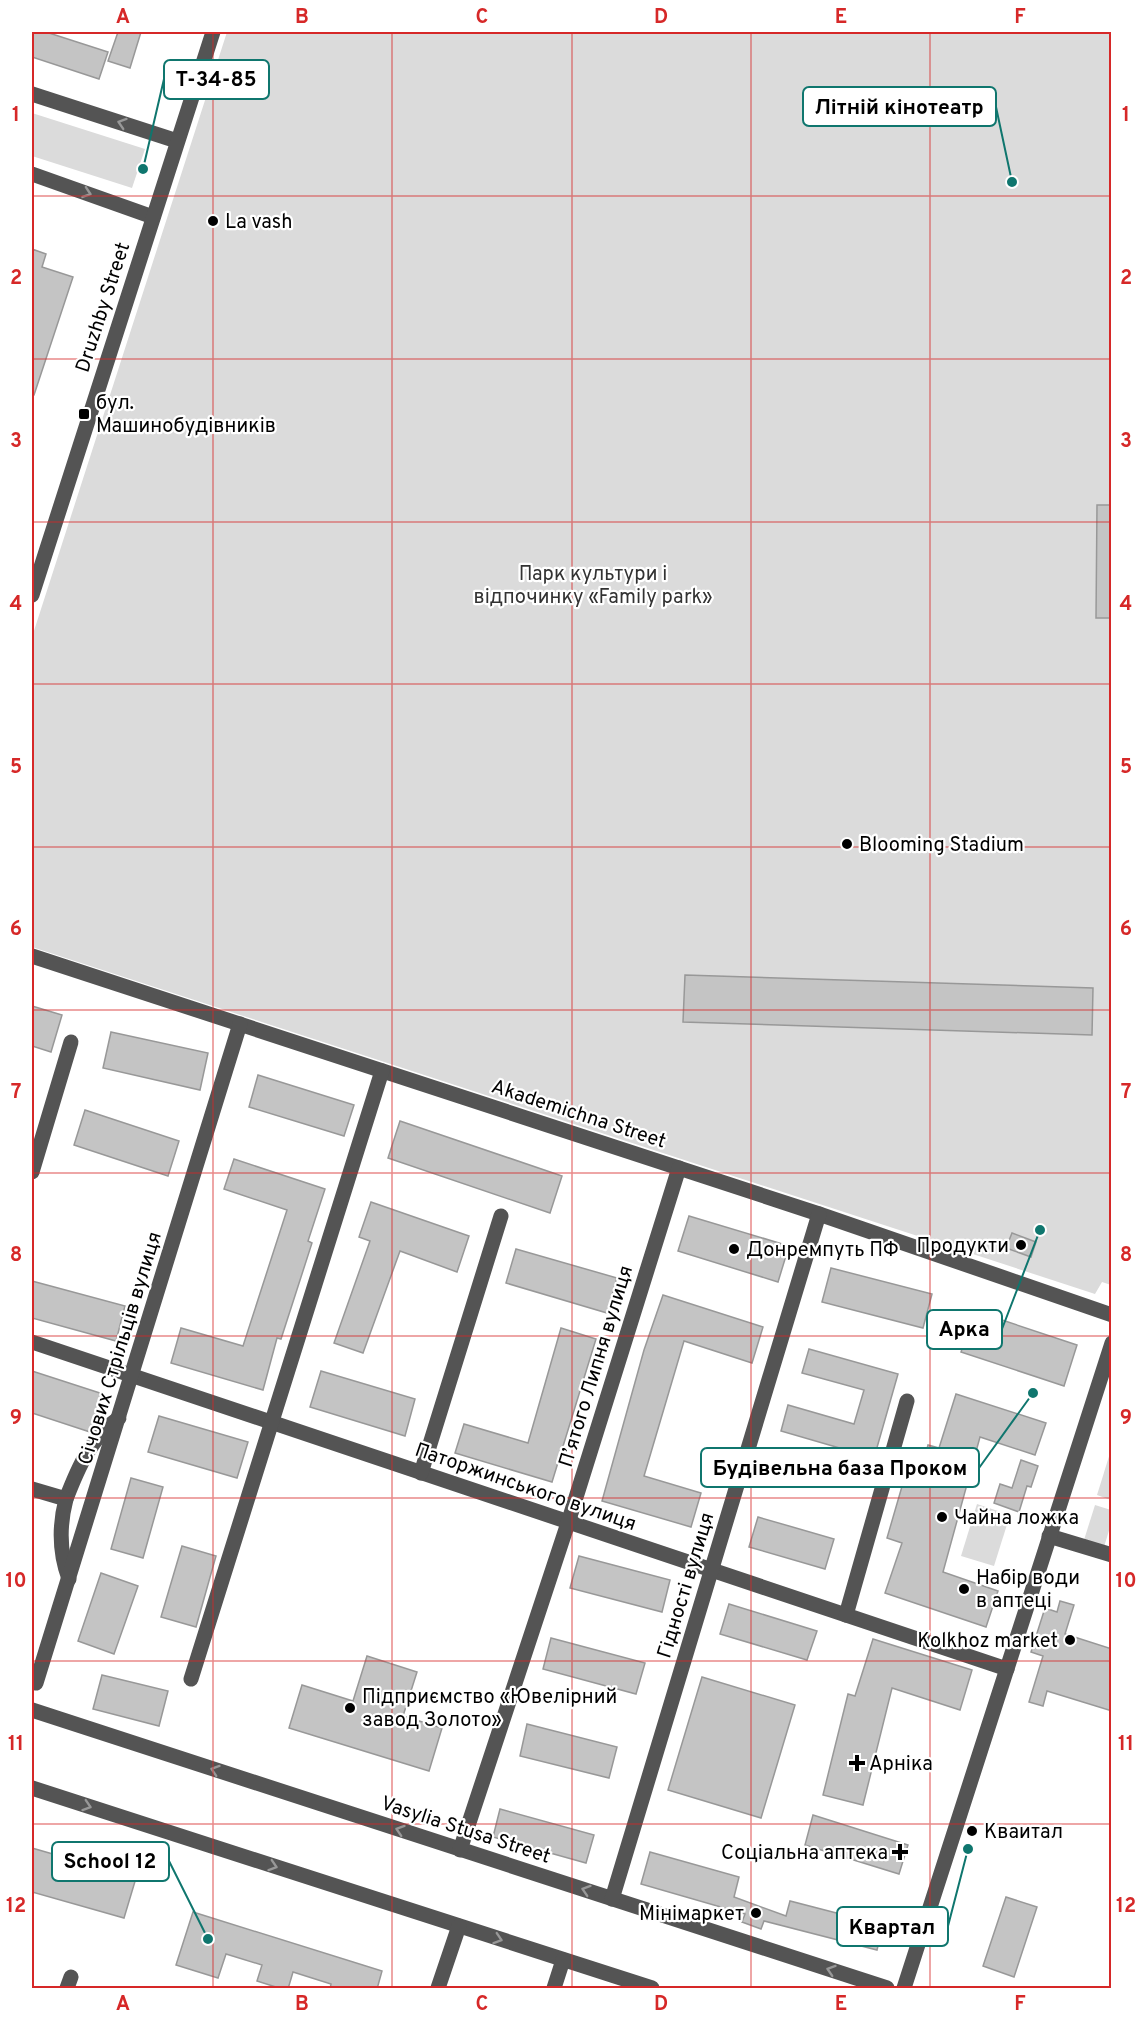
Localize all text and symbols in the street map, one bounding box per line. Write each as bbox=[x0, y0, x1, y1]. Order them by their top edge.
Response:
text: A bbox=[116, 5, 130, 31]
text: B bbox=[295, 5, 309, 31]
text: C bbox=[476, 5, 488, 31]
text: D bbox=[654, 5, 668, 31]
text: E bbox=[835, 5, 847, 31]
text: F bbox=[1014, 5, 1026, 31]
callout: Т-34-85 bbox=[164, 60, 269, 99]
text: Т-34-85 bbox=[175, 67, 257, 94]
callout: Літній кінотеатр bbox=[803, 87, 996, 126]
text: Літній кінотеатр bbox=[814, 95, 984, 122]
text: 1 bbox=[12, 103, 20, 129]
text: 1 bbox=[1122, 103, 1130, 129]
one-way arrow bbox=[117, 118, 128, 130]
one-way arrow bbox=[81, 186, 92, 199]
place label: La vash bbox=[225, 210, 292, 236]
marker: La vash bbox=[206, 214, 220, 228]
street label: Druzhby Street bbox=[71, 239, 137, 376]
text: 2 bbox=[10, 266, 22, 292]
text: 2 bbox=[1120, 266, 1132, 292]
place label: бул. Машинобудівників bbox=[96, 391, 276, 440]
marker: бул. Машинобудівників bbox=[77, 407, 91, 421]
text: 3 bbox=[10, 429, 22, 455]
text: 3 bbox=[1120, 429, 1132, 455]
park label: Парк культури і відпочинку «Family park» bbox=[473, 562, 713, 611]
text: 4 bbox=[10, 592, 22, 618]
text: 4 bbox=[1120, 592, 1132, 618]
text: 5 bbox=[10, 755, 22, 781]
text: 5 bbox=[1120, 755, 1132, 781]
place label: Blooming Stadium bbox=[859, 833, 1024, 859]
marker: Blooming Stadium bbox=[840, 837, 854, 851]
text: 6 bbox=[10, 917, 22, 943]
text: 6 bbox=[1120, 917, 1132, 943]
street label: Akademichna Street bbox=[488, 1074, 669, 1155]
text: 7 bbox=[11, 1080, 21, 1106]
text: 7 bbox=[1121, 1080, 1131, 1106]
street label: Січових Стрільців вулиця bbox=[73, 1229, 169, 1468]
place label: Продукти bbox=[916, 1234, 1009, 1260]
place label: Донремпуть ПФ bbox=[746, 1238, 899, 1264]
marker: Продукти bbox=[1014, 1238, 1028, 1252]
marker: Донремпуть ПФ bbox=[727, 1242, 741, 1256]
text: 8 bbox=[10, 1243, 22, 1269]
text: 8 bbox=[1120, 1243, 1132, 1269]
street label: П’ятого Липня вулиця bbox=[554, 1262, 640, 1471]
callout: Арка bbox=[927, 1310, 1002, 1349]
text: Арка bbox=[938, 1317, 990, 1344]
text: 9 bbox=[10, 1406, 22, 1432]
text: 9 bbox=[1120, 1406, 1132, 1432]
street label: Паторжинського вулиця bbox=[411, 1438, 640, 1538]
callout: Будівельна база Проком bbox=[701, 1448, 979, 1487]
text: Будівельна база Проком bbox=[713, 1456, 967, 1483]
place label: Чайна ложка bbox=[954, 1506, 1079, 1532]
street label: Гідності вулиця bbox=[652, 1510, 721, 1662]
marker: Чайна ложка bbox=[935, 1510, 949, 1524]
place label: Набір води в аптеці bbox=[976, 1566, 1080, 1615]
text: 10 bbox=[5, 1569, 27, 1595]
text: 10 bbox=[1115, 1569, 1137, 1595]
marker: Набір води в аптеці bbox=[957, 1582, 971, 1596]
place label: Kolkhoz market bbox=[917, 1629, 1058, 1655]
marker: Kolkhoz market bbox=[1063, 1633, 1077, 1647]
place label: Підприємство «Ювелірний завод Золото» bbox=[362, 1685, 617, 1734]
marker: Підприємство «Ювелірний завод Золото» bbox=[343, 1701, 357, 1715]
text: 11 bbox=[8, 1732, 24, 1758]
text: 11 bbox=[1118, 1732, 1134, 1758]
place label: Арніка bbox=[869, 1752, 933, 1778]
marker: Арніка bbox=[850, 1756, 864, 1770]
one-way arrow bbox=[210, 1765, 221, 1777]
street label: Vasylia Stusa Street bbox=[377, 1791, 554, 1871]
one-way arrow bbox=[81, 1799, 92, 1811]
place label: Кваитал bbox=[984, 1820, 1063, 1846]
marker: Кваитал bbox=[965, 1824, 979, 1838]
one-way arrow bbox=[395, 1825, 406, 1837]
place label: Соціальна аптека bbox=[721, 1841, 888, 1867]
callout: School 12 bbox=[52, 1842, 169, 1881]
marker: Соціальна аптека bbox=[893, 1845, 907, 1859]
text: School 12 bbox=[64, 1849, 156, 1876]
one-way arrow bbox=[267, 1859, 278, 1871]
one-way arrow bbox=[581, 1885, 592, 1898]
text: 12 bbox=[6, 1894, 26, 1920]
text: 12 bbox=[1116, 1894, 1136, 1920]
place label: Мінімаркет bbox=[639, 1902, 744, 1928]
marker: Мінімаркет bbox=[749, 1906, 763, 1920]
callout: Квартал bbox=[837, 1907, 948, 1946]
text: Квартал bbox=[849, 1915, 935, 1942]
one-way arrow bbox=[492, 1932, 503, 1944]
one-way arrow bbox=[826, 1965, 837, 1978]
text: A bbox=[116, 1992, 130, 2018]
text: B bbox=[295, 1992, 309, 2018]
text: C bbox=[476, 1992, 488, 2018]
text: D bbox=[654, 1992, 668, 2018]
text: E bbox=[835, 1992, 847, 2018]
text: F bbox=[1014, 1992, 1026, 2018]

